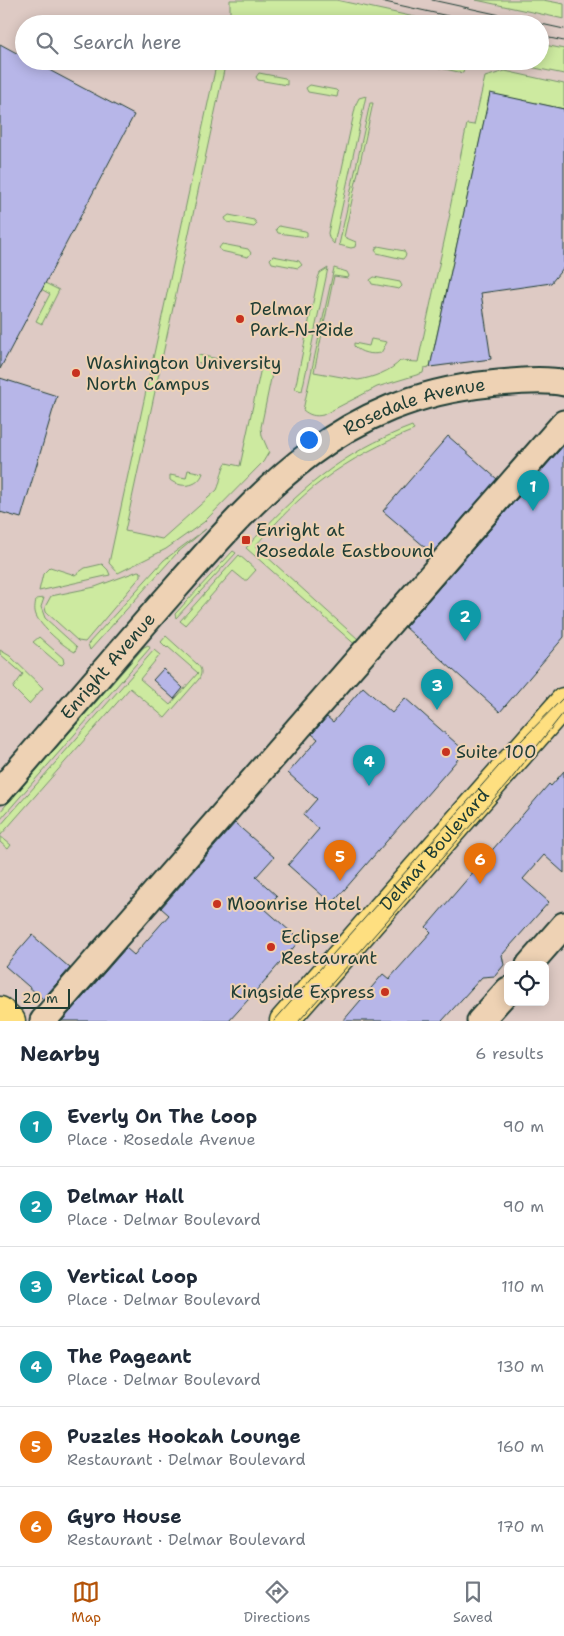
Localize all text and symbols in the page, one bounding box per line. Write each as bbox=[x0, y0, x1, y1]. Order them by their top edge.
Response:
search box bbox=[15, 15, 549, 70]
icon: search bbox=[33, 29, 61, 57]
text: Search here bbox=[73, 30, 182, 55]
place label: Delmar Park-N-Ride bbox=[250, 297, 354, 342]
marker: Delmar Park-N-Ride bbox=[234, 313, 246, 325]
place label: Washington University North Campus bbox=[86, 351, 281, 396]
marker: Washington University North Campus bbox=[70, 367, 82, 379]
street label: Rosedale Avenue bbox=[339, 372, 487, 441]
your location bbox=[296, 427, 322, 453]
pin: 1 bbox=[517, 470, 549, 511]
place label: Enright at Rosedale Eastbound bbox=[256, 518, 434, 563]
marker: Enright at Rosedale Eastbound bbox=[240, 534, 252, 546]
pin: 2 bbox=[449, 600, 481, 641]
street label: Enright Avenue bbox=[55, 608, 161, 725]
pin: 3 bbox=[421, 669, 453, 710]
place label: Suite 100 bbox=[456, 740, 537, 764]
pin: 4 bbox=[353, 745, 385, 786]
marker: Suite 100 bbox=[440, 746, 452, 758]
street label: Delmar Boulevard bbox=[374, 784, 494, 916]
pin: 5 bbox=[324, 840, 356, 881]
pin: 6 bbox=[464, 843, 496, 884]
place label: Moonrise Hotel bbox=[227, 892, 362, 916]
marker: Moonrise Hotel bbox=[211, 898, 223, 910]
place label: Eclipse Restaurant bbox=[281, 925, 377, 970]
marker: Eclipse Restaurant bbox=[265, 941, 277, 953]
map controls bbox=[504, 961, 549, 1006]
button: locate bbox=[504, 961, 549, 1006]
place label: Kingside Express bbox=[231, 980, 375, 1004]
scale bar bbox=[15, 986, 70, 1009]
marker: Kingside Express bbox=[379, 986, 391, 998]
text: 20 m bbox=[22, 989, 58, 1007]
text: Nearby bbox=[20, 1040, 100, 1068]
text: 6 results bbox=[475, 1043, 544, 1064]
text: Everly On The Loop bbox=[67, 1104, 257, 1129]
text: 1 bbox=[32, 1116, 40, 1137]
text: 90 m bbox=[503, 1116, 544, 1137]
text: Place · Rosedale Avenue bbox=[67, 1129, 256, 1150]
text: Delmar Hall bbox=[67, 1184, 184, 1209]
text: 2 bbox=[30, 1196, 42, 1217]
text: 90 m bbox=[503, 1196, 544, 1217]
text: Place · Delmar Boulevard bbox=[67, 1209, 261, 1230]
text: Vertical Loop bbox=[67, 1264, 198, 1289]
text: 3 bbox=[30, 1276, 42, 1297]
text: 110 m bbox=[501, 1276, 544, 1297]
text: Place · Delmar Boulevard bbox=[67, 1289, 261, 1310]
text: The Pageant bbox=[67, 1344, 191, 1369]
text: 4 bbox=[30, 1356, 42, 1377]
text: 130 m bbox=[497, 1356, 544, 1377]
text: Place · Delmar Boulevard bbox=[67, 1369, 261, 1390]
text: Puzzles Hookah Lounge bbox=[67, 1424, 301, 1449]
text: 5 bbox=[31, 1436, 41, 1457]
text: 160 m bbox=[497, 1436, 544, 1457]
text: Restaurant · Delmar Boulevard bbox=[67, 1449, 306, 1470]
text: Gyro House bbox=[67, 1504, 182, 1529]
text: 6 bbox=[30, 1516, 42, 1537]
text: 170 m bbox=[497, 1516, 544, 1537]
text: Restaurant · Delmar Boulevard bbox=[67, 1529, 306, 1550]
tab: Map bbox=[71, 1578, 101, 1626]
tab: Directions bbox=[244, 1578, 311, 1626]
tab: Saved bbox=[453, 1578, 493, 1626]

